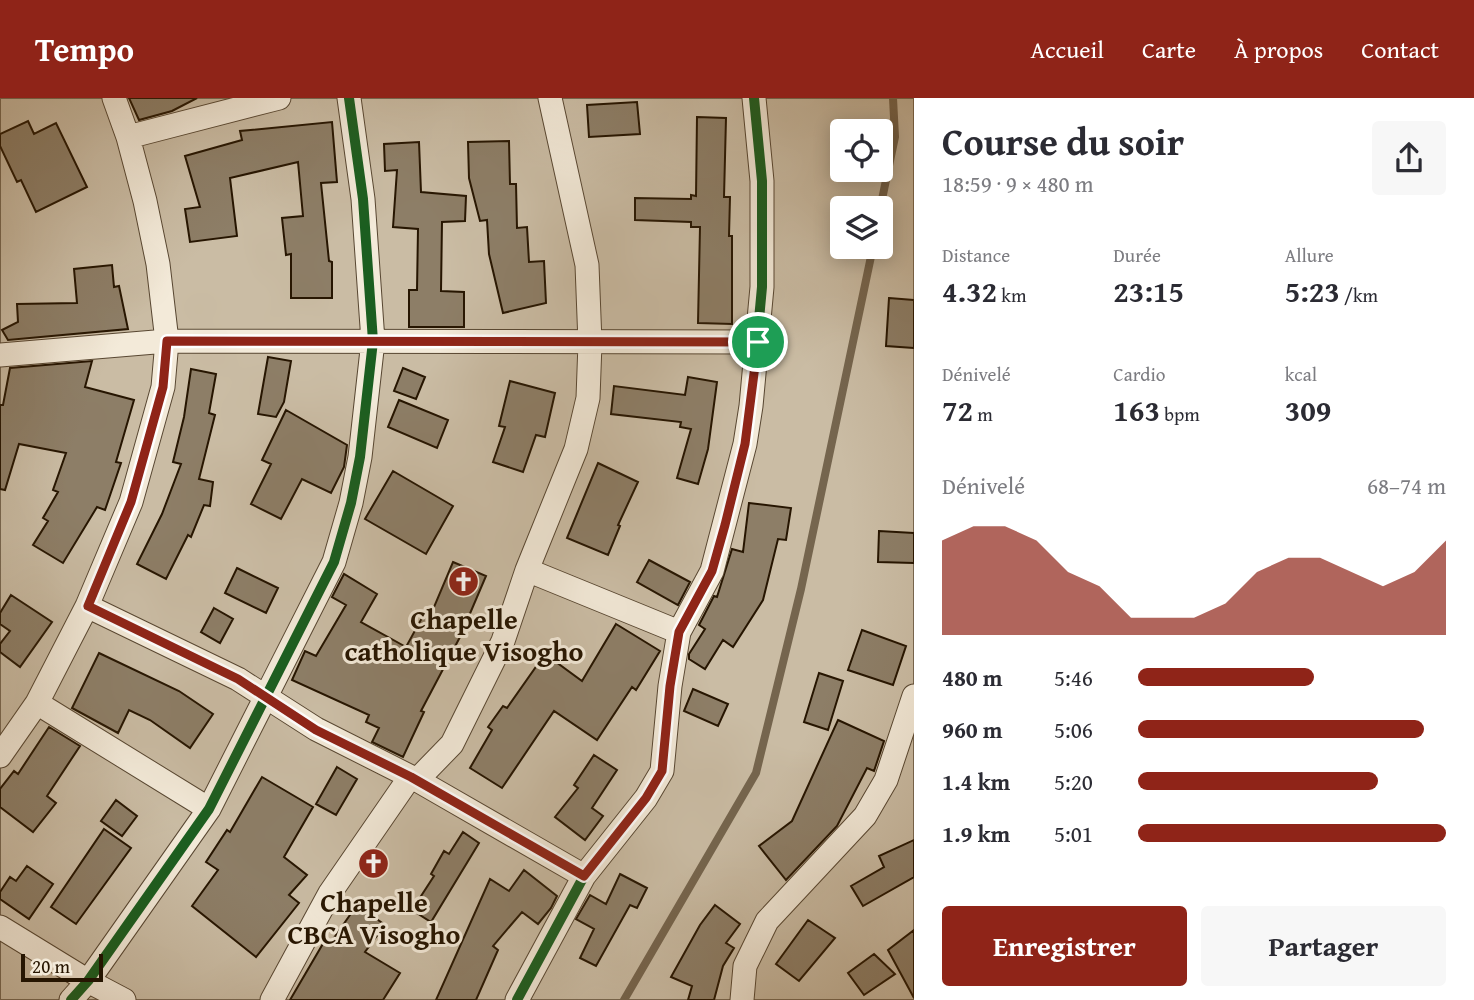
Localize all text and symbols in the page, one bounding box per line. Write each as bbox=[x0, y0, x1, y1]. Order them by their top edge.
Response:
text: Tempo bbox=[35, 25, 134, 73]
text: Accueil bbox=[1030, 32, 1104, 67]
text: Carte bbox=[1142, 32, 1196, 67]
text: À propos bbox=[1234, 32, 1323, 67]
text: Contact bbox=[1361, 32, 1439, 67]
text: Course du soir bbox=[942, 113, 1184, 169]
map controls bbox=[830, 119, 893, 259]
button: locate bbox=[830, 119, 893, 182]
button: share bbox=[1372, 121, 1446, 195]
text: 18:59 · 9 × 480 m bbox=[942, 167, 1094, 200]
button: layers bbox=[830, 196, 893, 259]
text: Distance bbox=[942, 241, 1010, 269]
text: Durée bbox=[1113, 241, 1161, 269]
text: Allure bbox=[1285, 241, 1334, 269]
text: 4.32 bbox=[942, 269, 997, 313]
text: 23:15 bbox=[1113, 269, 1184, 313]
text: 5:23 bbox=[1285, 269, 1340, 313]
text: km bbox=[997, 281, 1026, 309]
text: /km bbox=[1340, 281, 1378, 309]
pin bbox=[728, 312, 788, 372]
icon: arrive bbox=[739, 323, 777, 361]
text: Dénivelé bbox=[942, 360, 1011, 388]
text: Cardio bbox=[1113, 360, 1165, 388]
text: kcal bbox=[1285, 360, 1317, 388]
text: 72 bbox=[942, 388, 973, 432]
text: 163 bbox=[1113, 388, 1160, 432]
text: 309 bbox=[1285, 388, 1331, 432]
text: m bbox=[973, 400, 993, 428]
text: bpm bbox=[1160, 400, 1200, 428]
text: Dénivelé bbox=[942, 469, 1025, 502]
text: 68–74 m bbox=[1367, 469, 1446, 502]
church icon: Chapelle catholique Visogho bbox=[447, 564, 481, 598]
place label: Chapelle catholique Visogho bbox=[345, 598, 584, 671]
text: 480 m bbox=[942, 661, 1003, 694]
text: 5:46 bbox=[1054, 661, 1093, 694]
text: 960 m bbox=[942, 713, 1003, 746]
text: 5:06 bbox=[1054, 713, 1093, 746]
text: 1.4 km bbox=[942, 765, 1010, 798]
text: 5:20 bbox=[1054, 765, 1093, 798]
text: 1.9 km bbox=[942, 817, 1010, 850]
text: 5:01 bbox=[1054, 817, 1093, 850]
church icon: Chapelle CBCA Visogho bbox=[357, 847, 391, 881]
place label: Chapelle CBCA Visogho bbox=[288, 881, 460, 954]
button: Enregistrer bbox=[942, 906, 1187, 986]
button: Partager bbox=[1201, 906, 1446, 986]
scale bar bbox=[21, 951, 103, 983]
text: 20 m bbox=[32, 952, 70, 980]

